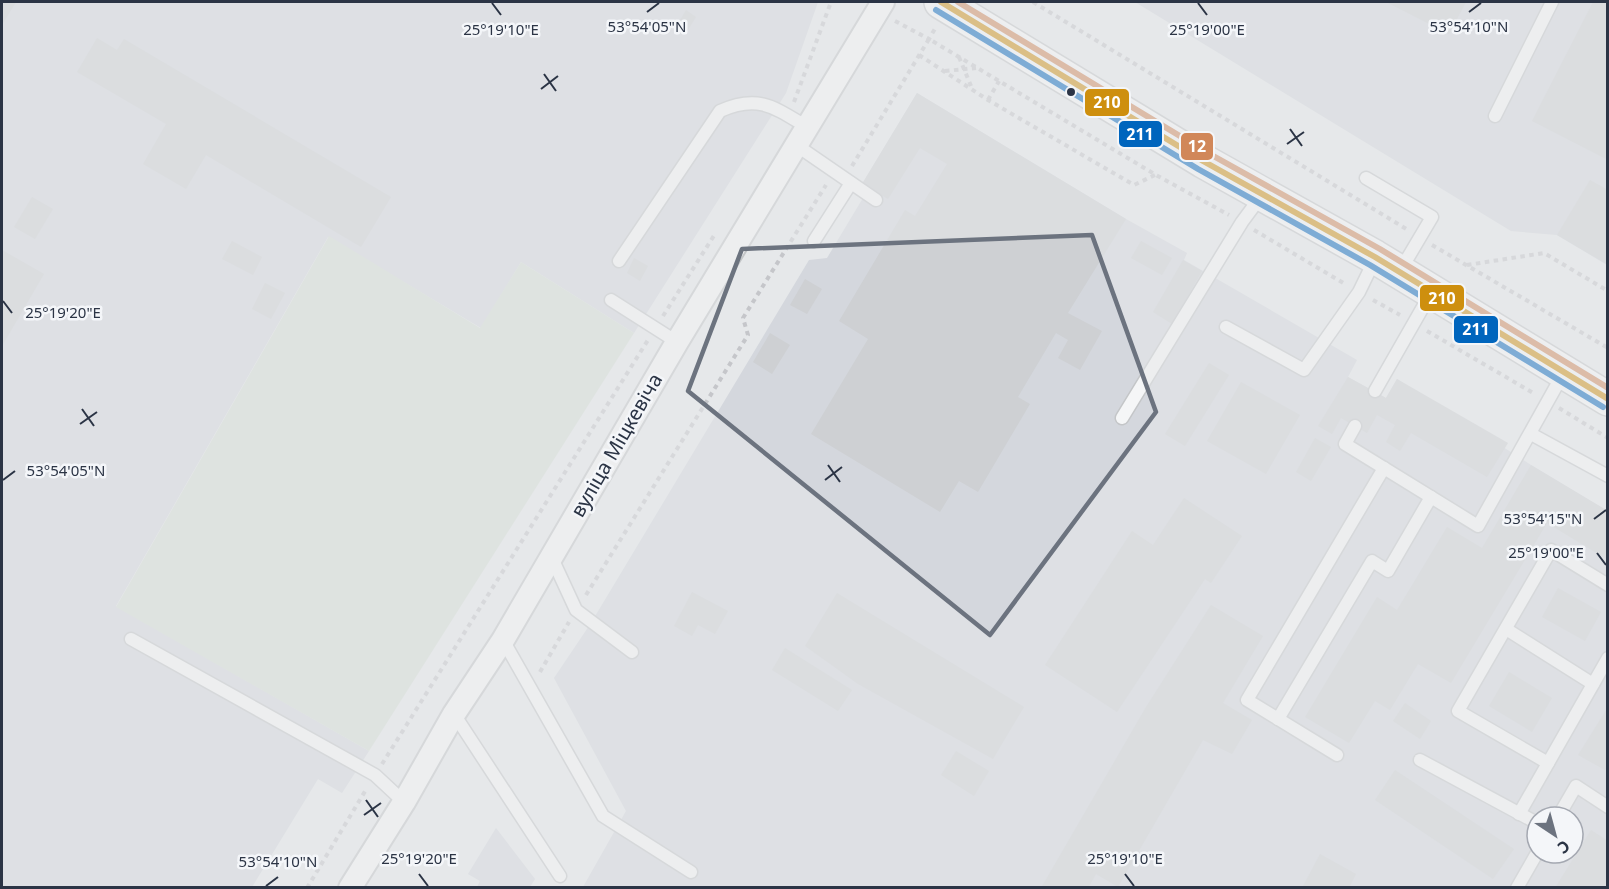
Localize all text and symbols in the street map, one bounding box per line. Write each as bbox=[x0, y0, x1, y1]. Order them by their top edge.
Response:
text: 53°54'05"N bbox=[608, 16, 686, 36]
text: 53°54'10"N bbox=[1430, 16, 1508, 36]
text: 25°19'10"E bbox=[463, 19, 539, 39]
text: 25°19'00"E bbox=[1169, 19, 1245, 39]
unlabelled marker bbox=[1065, 86, 1077, 98]
line badge: 210 bbox=[1084, 88, 1130, 117]
text: 210 bbox=[1093, 91, 1121, 113]
line badge: 211 bbox=[1118, 120, 1163, 148]
text: 211 bbox=[1126, 123, 1154, 145]
line badge: 12 bbox=[1180, 132, 1214, 161]
text: 12 bbox=[1188, 135, 1206, 157]
line badge: 210 bbox=[1419, 284, 1465, 312]
text: 210 bbox=[1428, 287, 1456, 309]
text: 25°19'20"E bbox=[25, 302, 101, 322]
line badge: 211 bbox=[1453, 315, 1499, 344]
text: 211 bbox=[1462, 318, 1490, 340]
street label: вуліца Міцкевіча bbox=[564, 368, 668, 522]
text: 53°54'05"N bbox=[27, 460, 105, 480]
text: 53°54'15"N bbox=[1504, 508, 1582, 528]
text: 25°19'00"E bbox=[1508, 542, 1584, 562]
north arrow bbox=[1525, 805, 1585, 865]
text: С bbox=[1553, 835, 1574, 859]
text: 25°19'20"E bbox=[381, 848, 457, 868]
text: 25°19'10"E bbox=[1087, 848, 1163, 868]
text: 53°54'10"N bbox=[239, 851, 317, 871]

